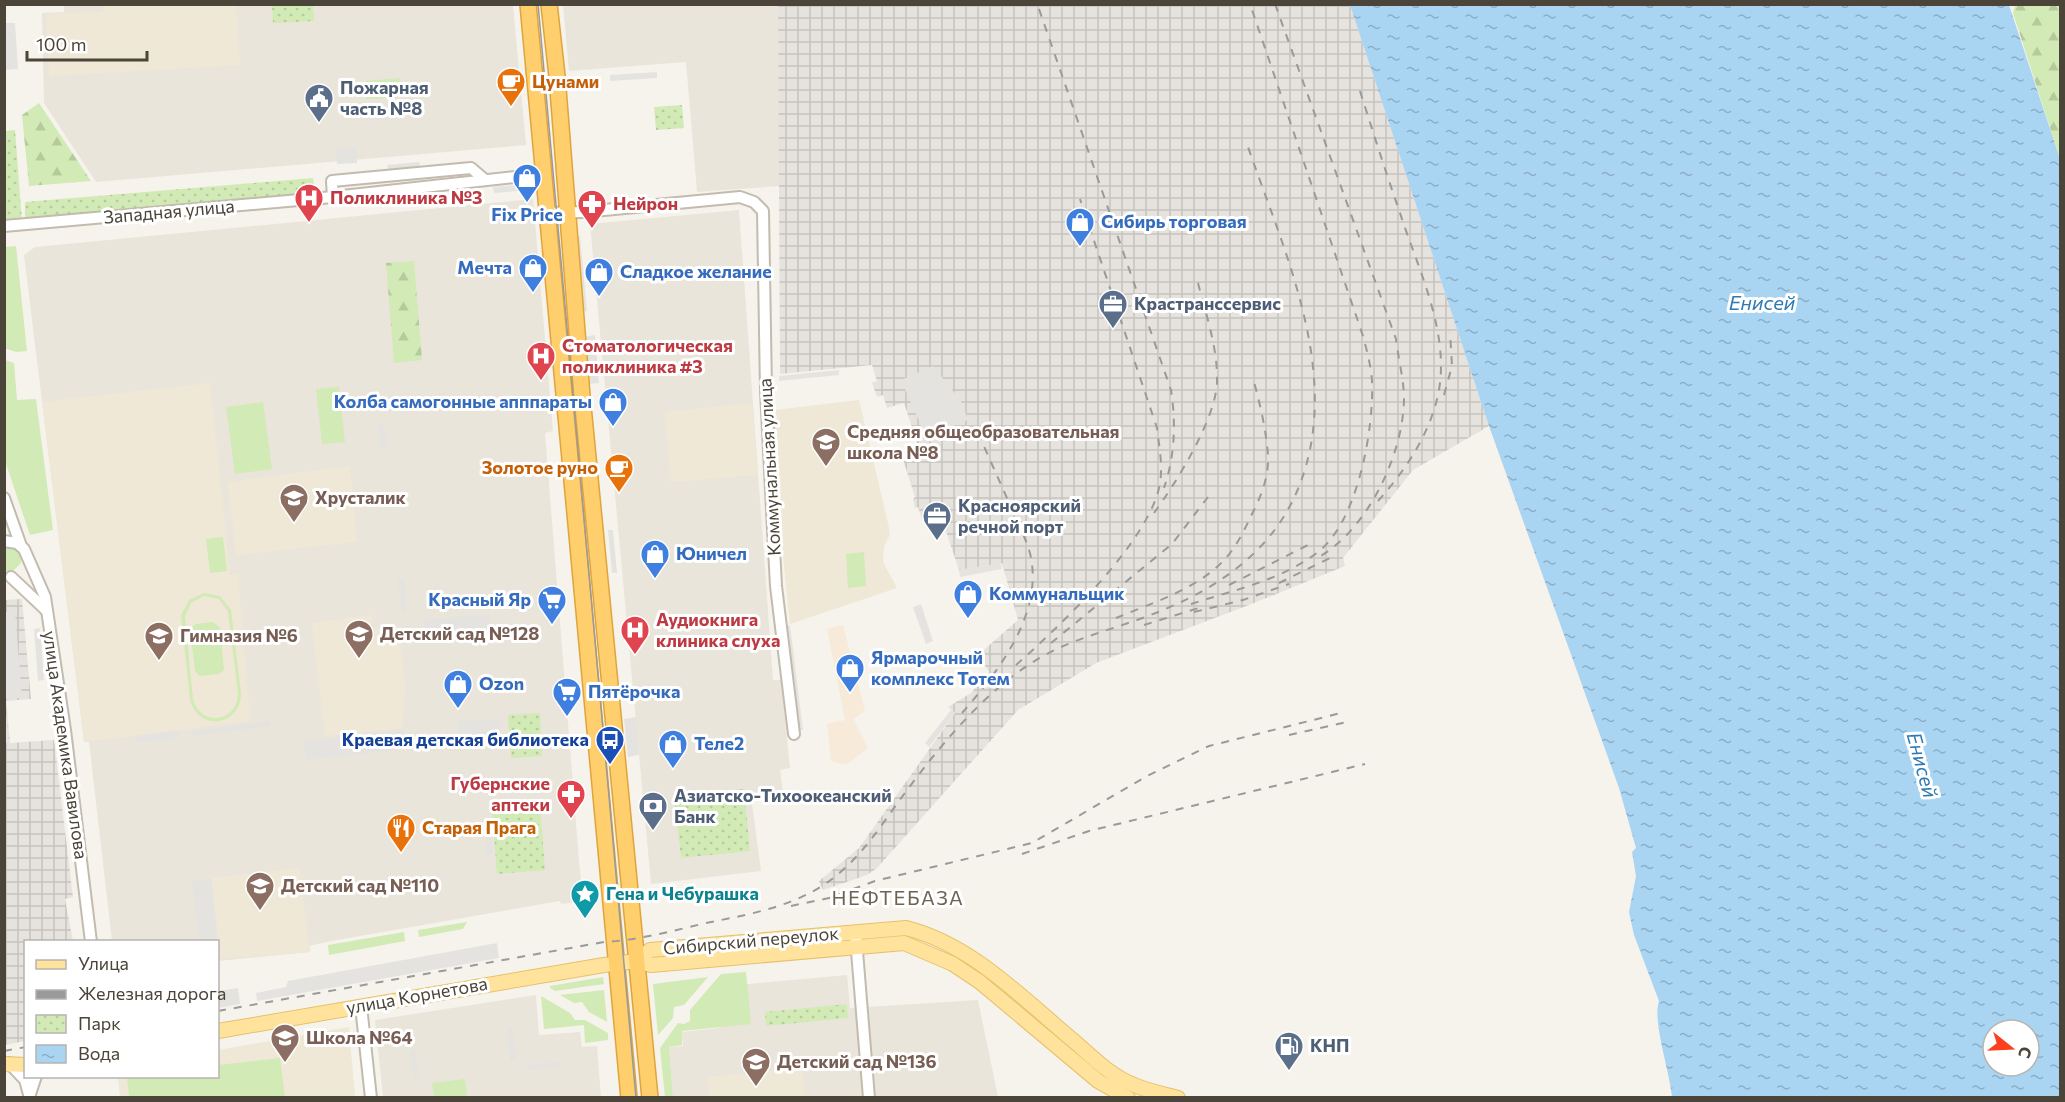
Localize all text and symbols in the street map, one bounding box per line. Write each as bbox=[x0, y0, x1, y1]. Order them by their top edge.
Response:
scale bar bbox=[27, 24, 147, 62]
text: 100 m bbox=[36, 33, 86, 55]
cafe icon: Цунами bbox=[495, 66, 527, 108]
place label: Цунами bbox=[532, 70, 599, 92]
place label: Пожарная часть №8 bbox=[340, 76, 429, 119]
public building icon: Пожарная часть №8 bbox=[303, 82, 335, 124]
shop icon: Fix Price bbox=[511, 162, 543, 204]
hospital icon: Поликлиника №3 bbox=[293, 182, 325, 224]
place label: Поликлиника №3 bbox=[330, 186, 483, 208]
pharmacy icon: Нейрон bbox=[576, 188, 608, 230]
place label: Нейрон bbox=[613, 192, 678, 214]
street label: Западная улица bbox=[102, 194, 235, 228]
place label: Fix Price bbox=[491, 203, 563, 225]
shop icon: Сибирь торговая bbox=[1064, 206, 1096, 248]
place label: Сибирь торговая bbox=[1101, 210, 1247, 232]
shop icon: Мечта bbox=[517, 252, 549, 294]
place label: Мечта bbox=[457, 256, 512, 278]
shop icon: Сладкое желание bbox=[583, 256, 615, 298]
place label: Сладкое желание bbox=[620, 260, 772, 282]
office icon: Крастранссервис bbox=[1097, 288, 1129, 330]
water label: Енисей bbox=[1729, 290, 1796, 314]
place label: Крастранссервис bbox=[1134, 292, 1281, 314]
place label: Стоматологическая поликлиника #3 bbox=[562, 334, 733, 377]
hospital icon: Стоматологическая поликлиника #3 bbox=[525, 340, 557, 382]
street label: Коммунальная улица bbox=[753, 378, 785, 556]
shop icon: Колба самогонные апппараты bbox=[597, 386, 629, 428]
place label: Колба самогонные апппараты bbox=[334, 390, 592, 412]
place label: Средняя общеобразовательная школа №8 bbox=[847, 420, 1120, 463]
school or university icon: Средняя общеобразовательная школа №8 bbox=[810, 426, 842, 468]
cafe icon: Золотое руно bbox=[603, 452, 635, 494]
place label: Золотое руно bbox=[482, 456, 598, 478]
school or university icon: Хрусталик bbox=[278, 482, 310, 524]
place label: Хрусталик bbox=[315, 486, 407, 508]
place label: Красноярский речной порт bbox=[958, 494, 1081, 537]
office icon: Красноярский речной порт bbox=[921, 500, 953, 542]
shop icon: Юничел bbox=[639, 538, 671, 580]
place label: Юничел bbox=[676, 542, 747, 564]
shop icon: Коммунальщик bbox=[952, 578, 984, 620]
place label: Коммунальщик bbox=[989, 582, 1125, 604]
supermarket icon: Красный Яр bbox=[536, 584, 568, 626]
place label: Красный Яр bbox=[428, 588, 531, 610]
place label: Аудиокнига клиника слуха bbox=[656, 608, 780, 651]
hospital icon: Аудиокнига клиника слуха bbox=[619, 614, 651, 656]
school or university icon: Детский сад №128 bbox=[343, 618, 375, 660]
school or university icon: Гимназия №6 bbox=[143, 620, 175, 662]
place label: Детский сад №128 bbox=[380, 622, 539, 644]
place label: Гимназия №6 bbox=[180, 624, 298, 646]
street label: улица Академика Вавилова bbox=[39, 629, 93, 861]
place label: Ярмарочный комплекс Тотем bbox=[871, 646, 1010, 689]
shop icon: Ярмарочный комплекс Тотем bbox=[834, 652, 866, 694]
shop icon: Ozon bbox=[442, 668, 474, 710]
place label: Ozon bbox=[479, 672, 524, 694]
supermarket icon: Пятёрочка bbox=[551, 676, 583, 718]
place label: Пятёрочка bbox=[588, 680, 680, 702]
bus stop icon: Краевая детская библиотека bbox=[594, 724, 626, 766]
place label: Краевая детская библиотека bbox=[342, 728, 589, 750]
shop icon: Теле2 bbox=[657, 728, 689, 770]
water label: Енисей bbox=[1903, 729, 1943, 801]
place label: Теле2 bbox=[694, 732, 744, 754]
place label: Губернские аптеки bbox=[450, 772, 550, 815]
pharmacy icon: Губернские аптеки bbox=[555, 778, 587, 820]
place label: Азиатско-Тихоокеанский Банк bbox=[674, 784, 892, 827]
bank icon: Азиатско-Тихоокеанский Банк bbox=[637, 790, 669, 832]
restaurant icon: Старая Прага bbox=[385, 812, 417, 854]
place label: Старая Прага bbox=[422, 816, 536, 838]
school or university icon: Детский сад №110 bbox=[244, 870, 276, 912]
place label: Детский сад №110 bbox=[281, 874, 439, 896]
place icon: Гена и Чебурашка bbox=[569, 878, 601, 920]
place label: Гена и Чебурашка bbox=[606, 882, 759, 904]
district label: НЕФТЕБАЗА bbox=[832, 885, 964, 909]
street label: Сибирский переулок bbox=[662, 921, 840, 959]
legend bbox=[24, 940, 219, 1078]
text: Улица bbox=[78, 952, 129, 974]
street label: улица Корнетова bbox=[344, 972, 489, 1018]
text: Железная дорога bbox=[78, 982, 226, 1004]
text: Парк bbox=[78, 1012, 121, 1034]
north arrow bbox=[1981, 1018, 2041, 1078]
school or university icon: Школа №64 bbox=[269, 1022, 301, 1064]
place label: Школа №64 bbox=[306, 1026, 413, 1048]
fuel station icon: КНП bbox=[1273, 1030, 1305, 1072]
place label: КНП bbox=[1310, 1034, 1350, 1056]
text: Вода bbox=[78, 1042, 120, 1064]
text: С bbox=[2015, 1045, 2036, 1061]
school or university icon: Детский сад №136 bbox=[740, 1046, 772, 1088]
place label: Детский сад №136 bbox=[777, 1050, 937, 1072]

